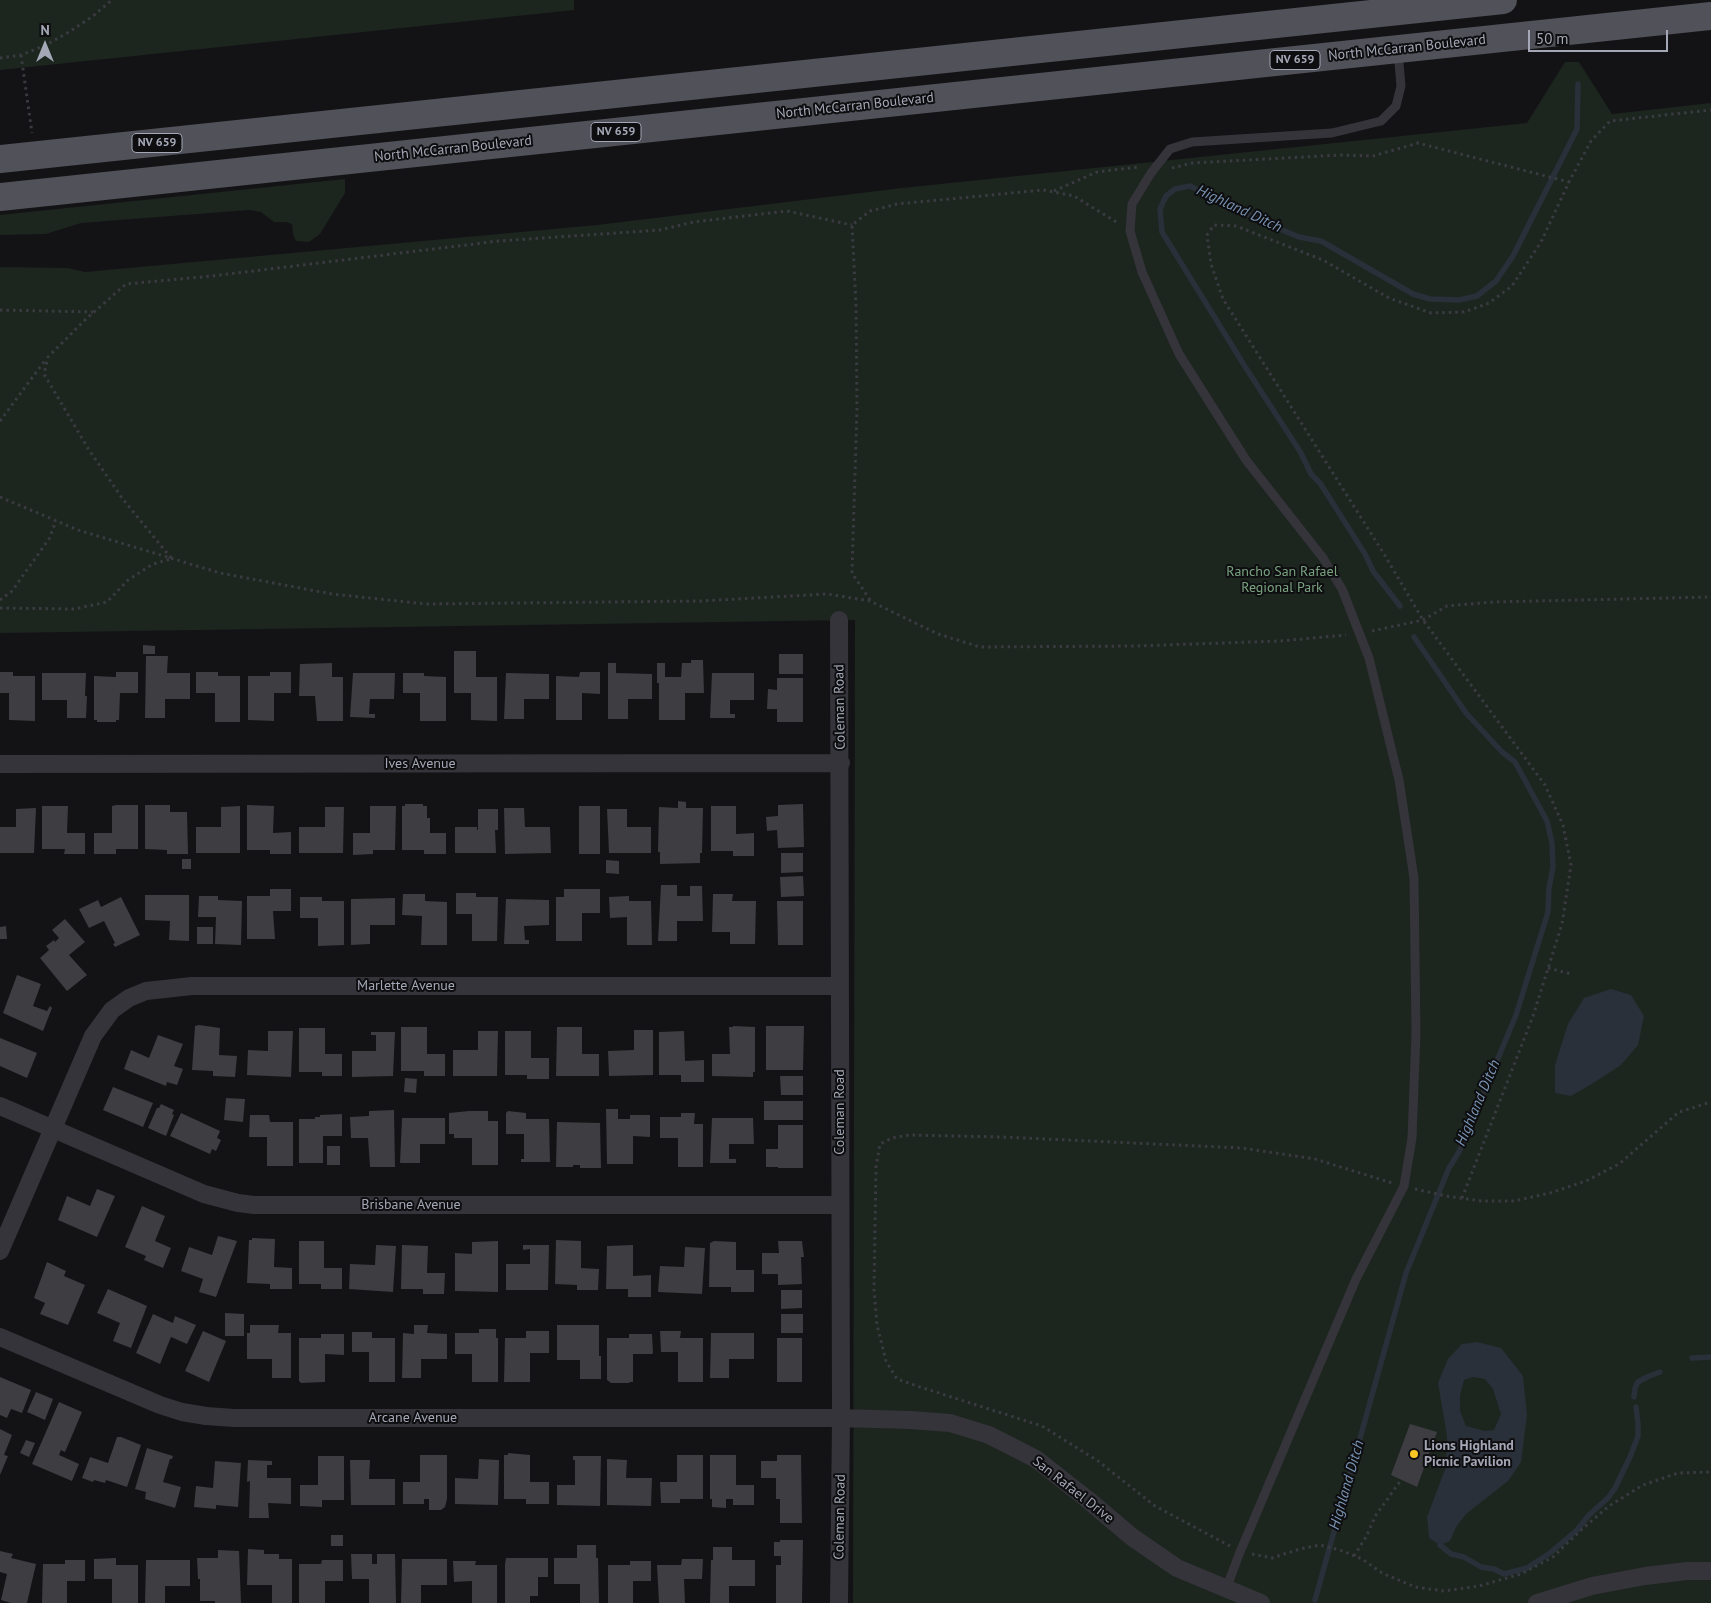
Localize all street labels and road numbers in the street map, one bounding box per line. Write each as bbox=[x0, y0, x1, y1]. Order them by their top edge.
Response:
street label: North McCarran Boulevard bbox=[1327, 31, 1487, 65]
road number: NV 659 bbox=[1270, 50, 1320, 70]
street label: North McCarran Boulevard bbox=[775, 89, 935, 123]
road number: NV 659 bbox=[591, 122, 641, 142]
street label: North McCarran Boulevard bbox=[373, 132, 533, 166]
road number: NV 659 bbox=[132, 134, 182, 152]
street label: Coleman Road bbox=[831, 664, 849, 750]
street label: Ives Avenue bbox=[384, 756, 456, 772]
street label: Marlette Avenue bbox=[357, 978, 455, 994]
street label: Coleman Road bbox=[832, 1069, 848, 1155]
street label: Brisbane Avenue bbox=[361, 1197, 461, 1213]
street label: Arcane Avenue bbox=[369, 1410, 457, 1426]
street label: San Rafael Drive bbox=[1029, 1453, 1117, 1527]
street label: Coleman Road bbox=[831, 1474, 849, 1560]

